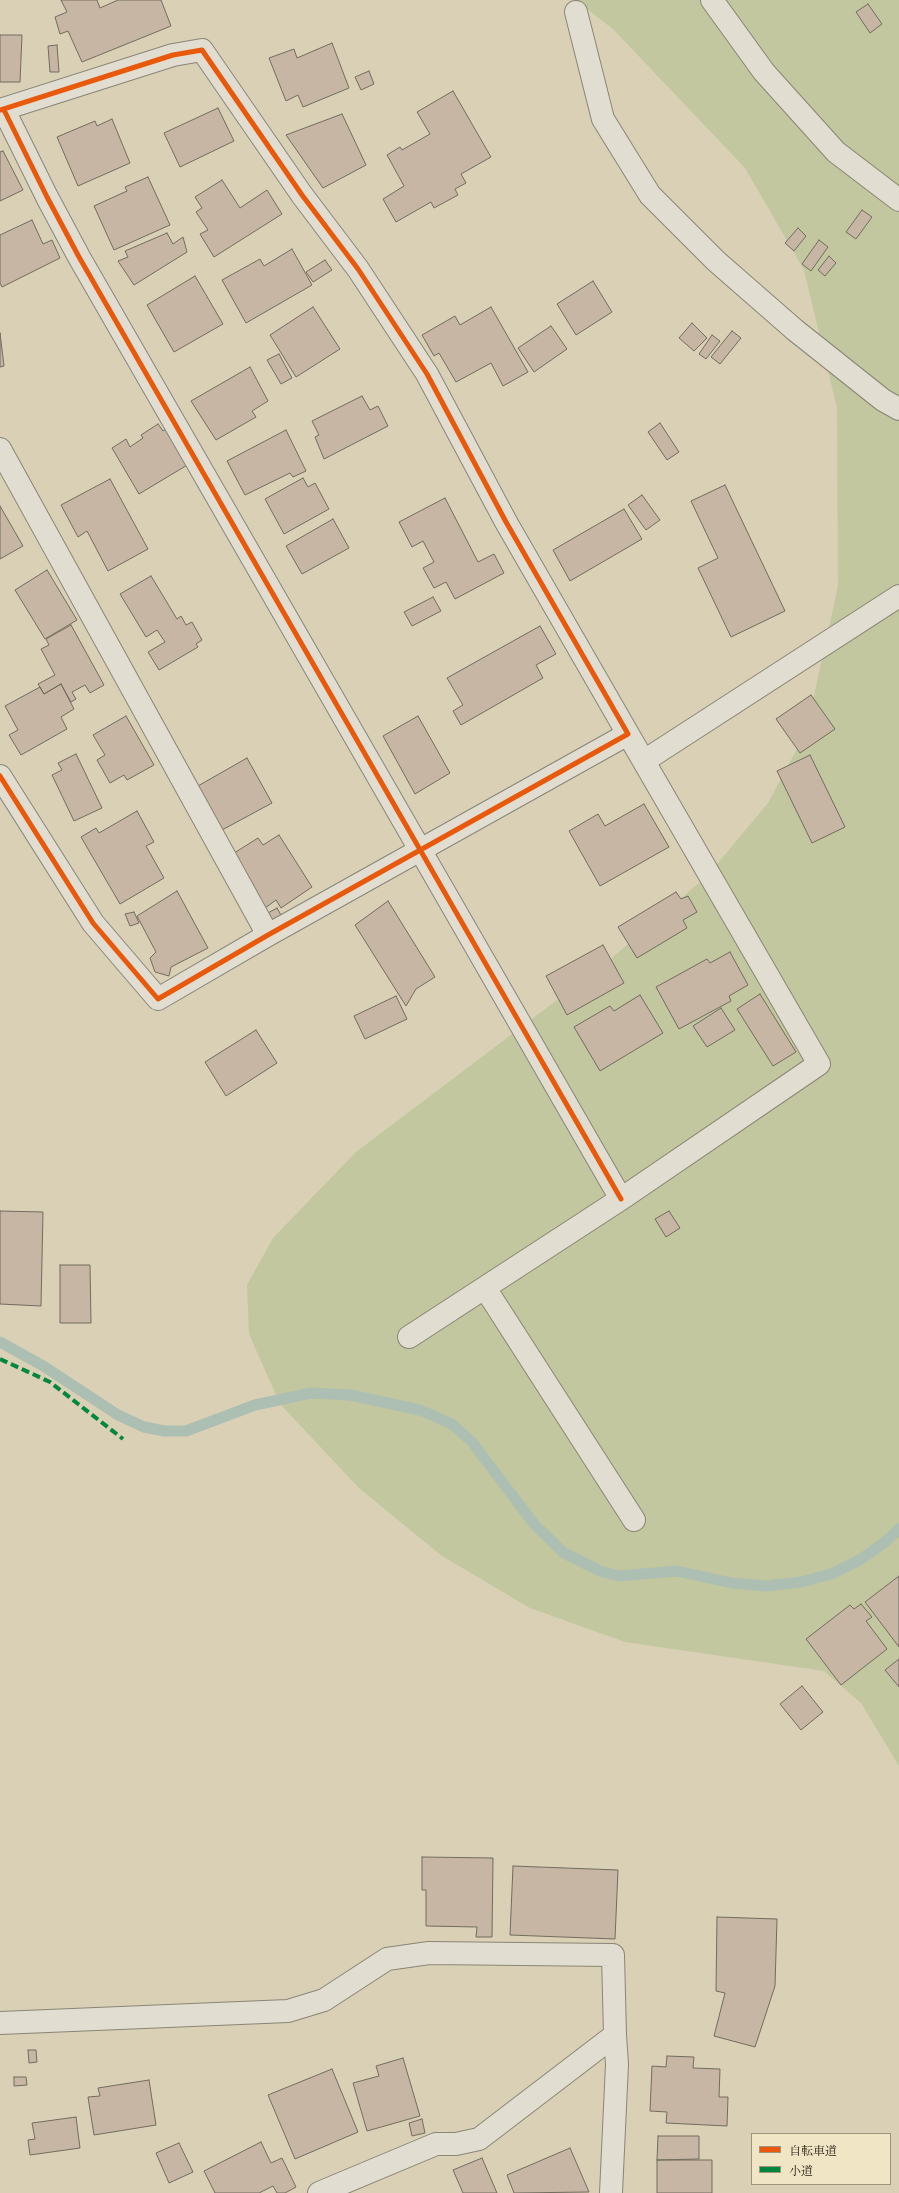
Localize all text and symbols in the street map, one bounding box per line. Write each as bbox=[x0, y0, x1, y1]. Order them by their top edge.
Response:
legend bbox=[751, 2133, 891, 2185]
text: 自転車道 bbox=[789, 2144, 837, 2158]
text: 小道 bbox=[789, 2164, 813, 2178]

